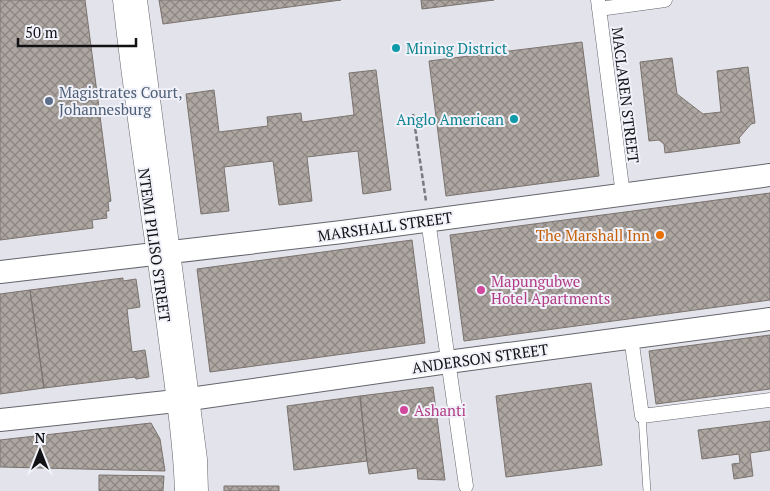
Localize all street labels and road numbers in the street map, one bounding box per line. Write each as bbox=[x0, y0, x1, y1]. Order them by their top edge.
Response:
street label: MACLAREN STREET bbox=[608, 26, 644, 164]
street label: NTEMI PILISO STREET bbox=[134, 167, 176, 323]
street label: MARSHALL STREET bbox=[316, 207, 454, 245]
street label: ANDERSON STREET bbox=[411, 339, 549, 377]

